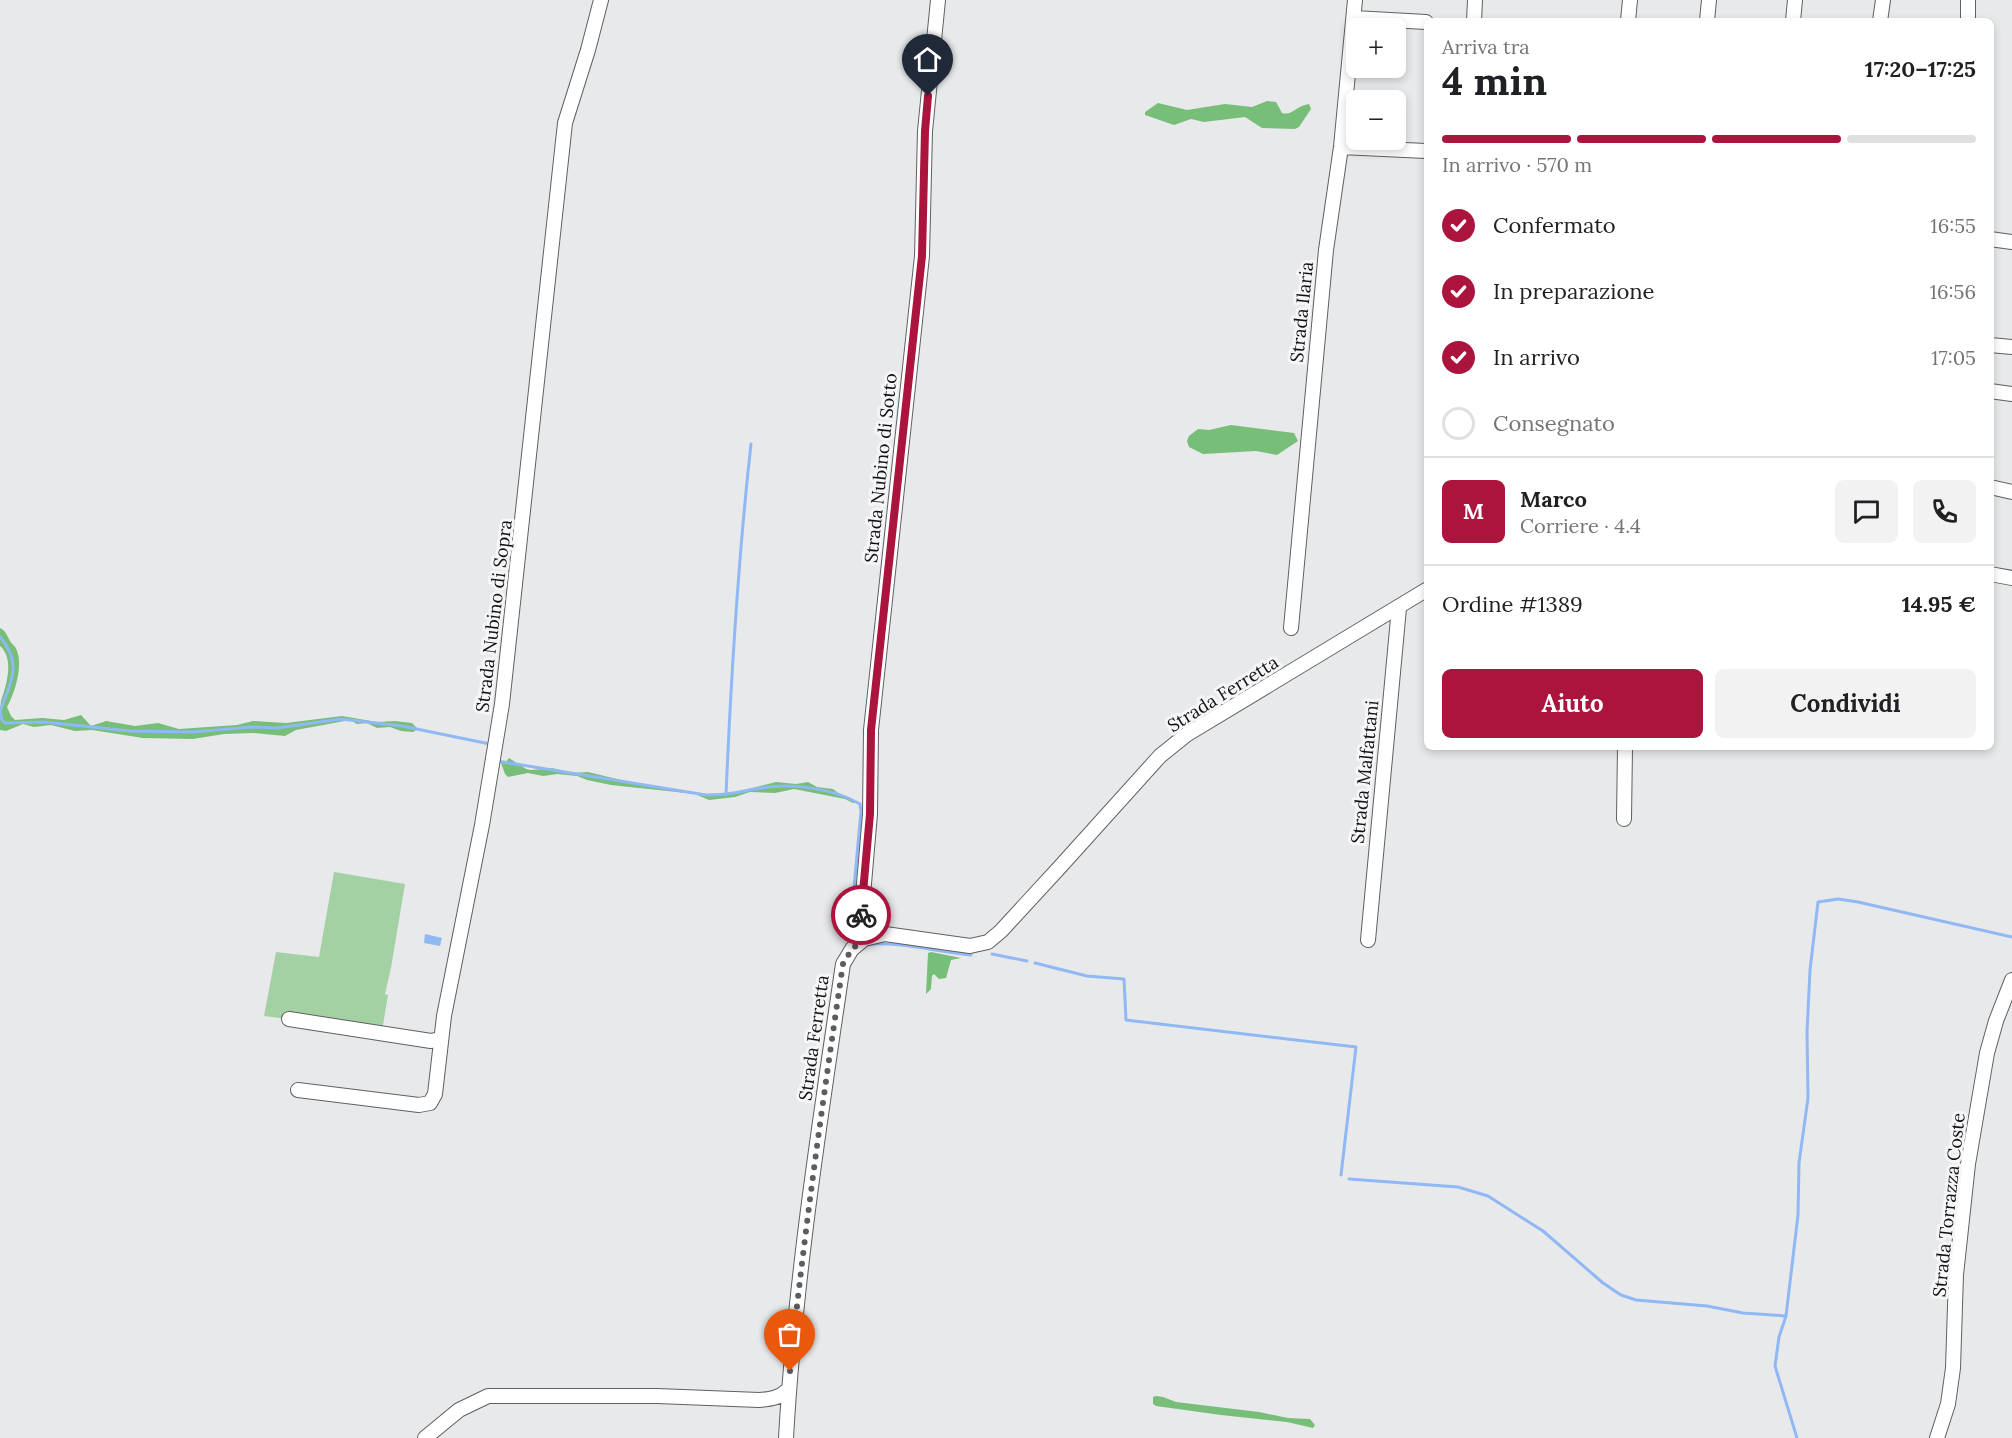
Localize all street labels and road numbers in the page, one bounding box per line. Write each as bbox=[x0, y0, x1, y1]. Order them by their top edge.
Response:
street label: Strada Ilaria bbox=[1285, 260, 1318, 363]
street label: Strada Nubino di Sotto bbox=[859, 372, 902, 564]
street label: Strada Nubino di Sopra bbox=[470, 518, 517, 714]
street label: Strada Ferretta bbox=[1163, 650, 1283, 737]
street label: Strada Malfattani bbox=[1346, 699, 1383, 845]
street label: Strada Ferretta bbox=[793, 974, 834, 1102]
street label: Strada Torrazza Coste bbox=[1927, 1111, 1970, 1298]

